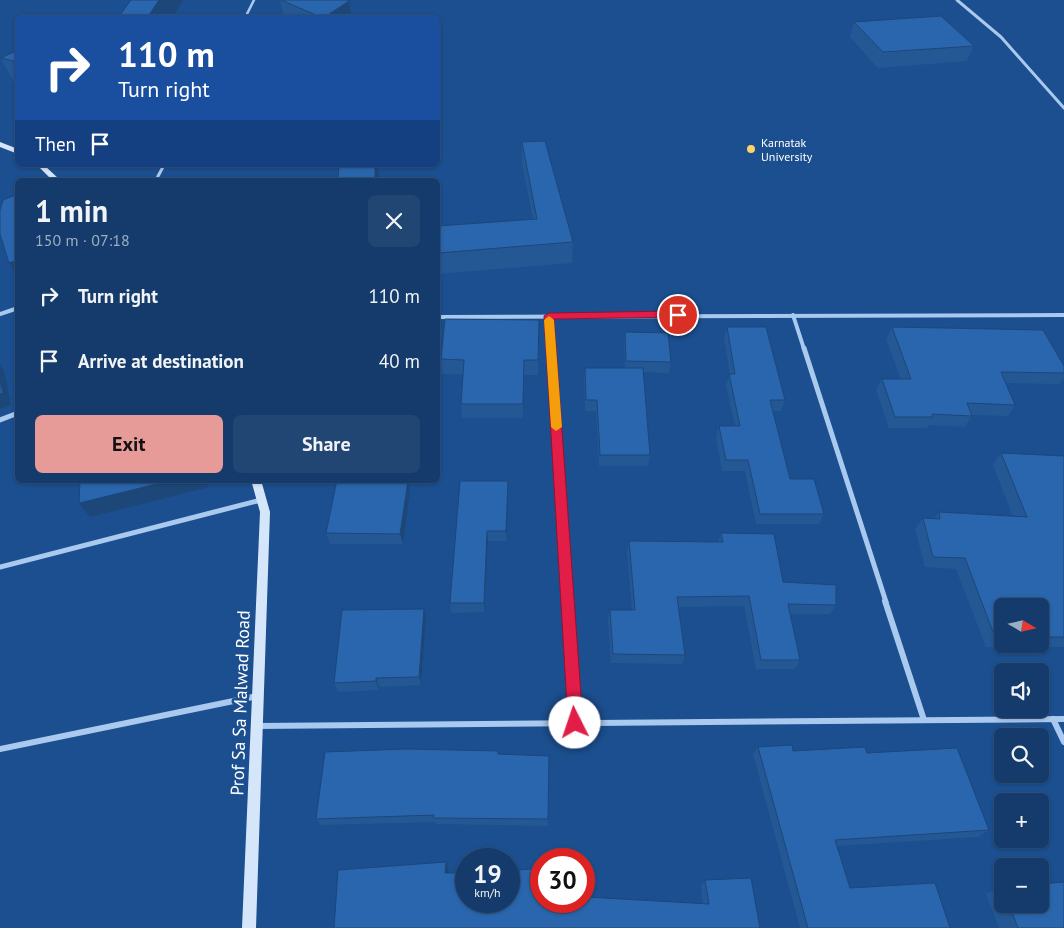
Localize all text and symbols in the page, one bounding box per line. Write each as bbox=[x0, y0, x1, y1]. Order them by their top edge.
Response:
text: 110 m bbox=[118, 31, 215, 77]
icon: right bbox=[35, 35, 100, 100]
text: Turn right bbox=[118, 75, 210, 103]
icon: arrive bbox=[86, 130, 114, 158]
text: Then bbox=[35, 132, 76, 156]
place label: Karnatak University bbox=[761, 135, 813, 164]
marker: Karnatak University bbox=[745, 143, 757, 155]
text: 1 min bbox=[35, 191, 108, 230]
button: close bbox=[368, 195, 420, 247]
text: 150 m · 07:18 bbox=[35, 230, 130, 250]
icon: right bbox=[35, 282, 63, 310]
text: Turn right bbox=[78, 284, 158, 308]
text: 110 m bbox=[368, 284, 420, 308]
pin bbox=[657, 294, 699, 336]
icon: arrive bbox=[664, 301, 692, 329]
icon: arrive bbox=[35, 347, 63, 375]
text: Arrive at destination bbox=[78, 349, 244, 373]
text: 40 m bbox=[379, 349, 420, 373]
button: Exit bbox=[35, 415, 223, 473]
button: Share bbox=[233, 415, 420, 473]
north arrow bbox=[994, 598, 1049, 652]
map controls bbox=[994, 598, 1049, 913]
street label: Prof Sa Sa Malwad Road bbox=[225, 610, 255, 796]
button: sound bbox=[994, 663, 1049, 718]
position arrow bbox=[548, 696, 600, 748]
button: search bbox=[994, 728, 1049, 783]
button: + bbox=[994, 793, 1049, 848]
speed limit sign: 30 bbox=[530, 848, 595, 913]
text: 19 bbox=[473, 858, 502, 890]
button: − bbox=[994, 858, 1049, 913]
text: km/h bbox=[474, 885, 501, 900]

